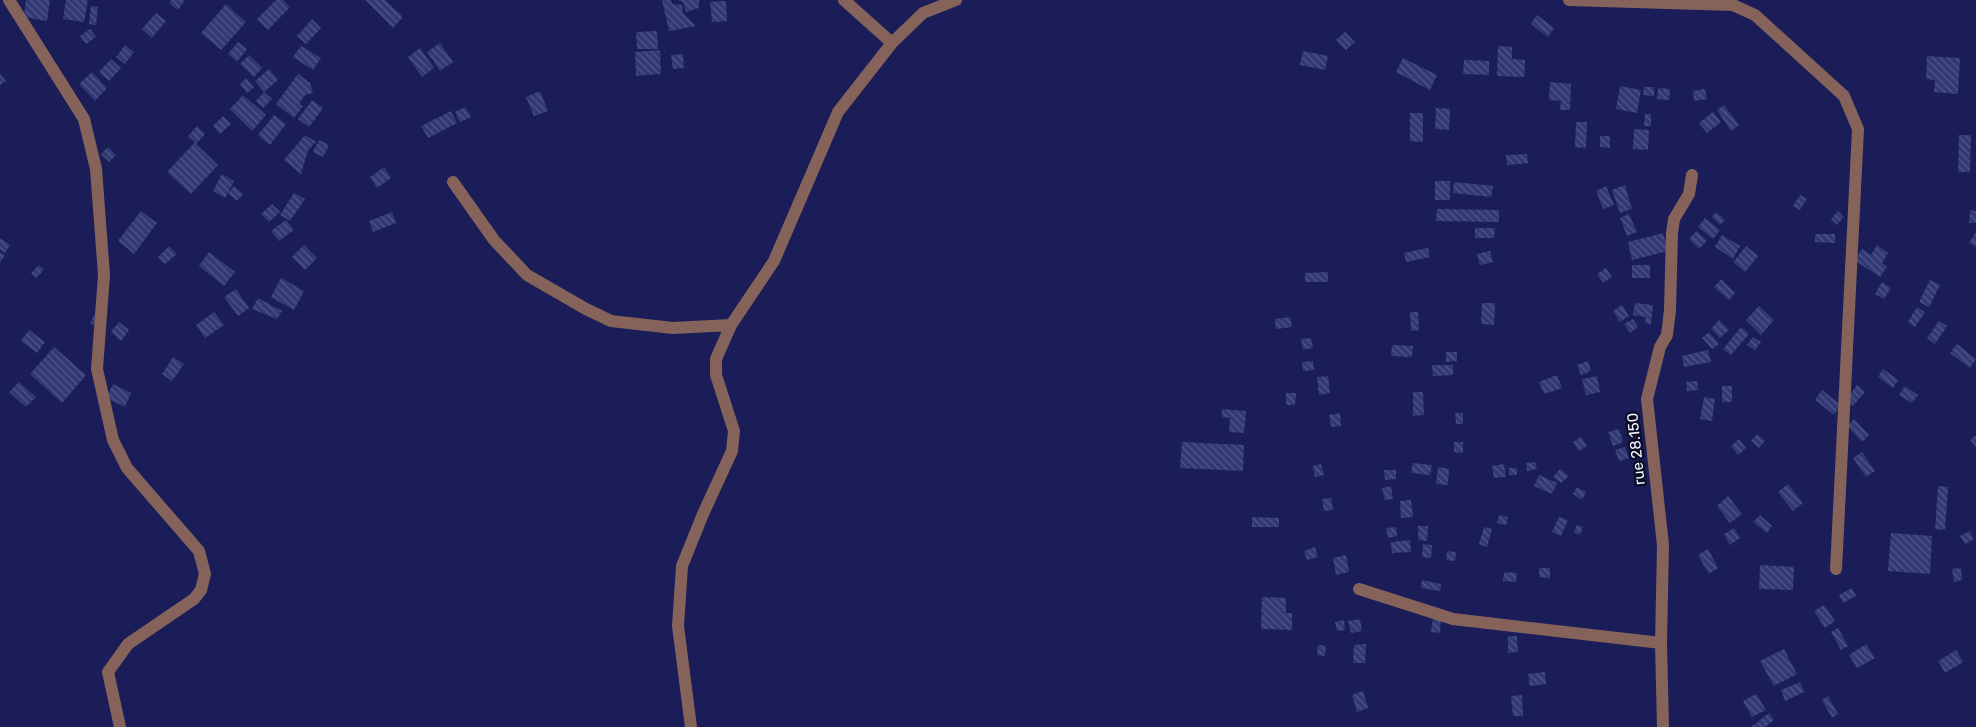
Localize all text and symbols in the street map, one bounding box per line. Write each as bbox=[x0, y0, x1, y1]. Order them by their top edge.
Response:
street label: rue 28.150 bbox=[1623, 412, 1649, 486]

